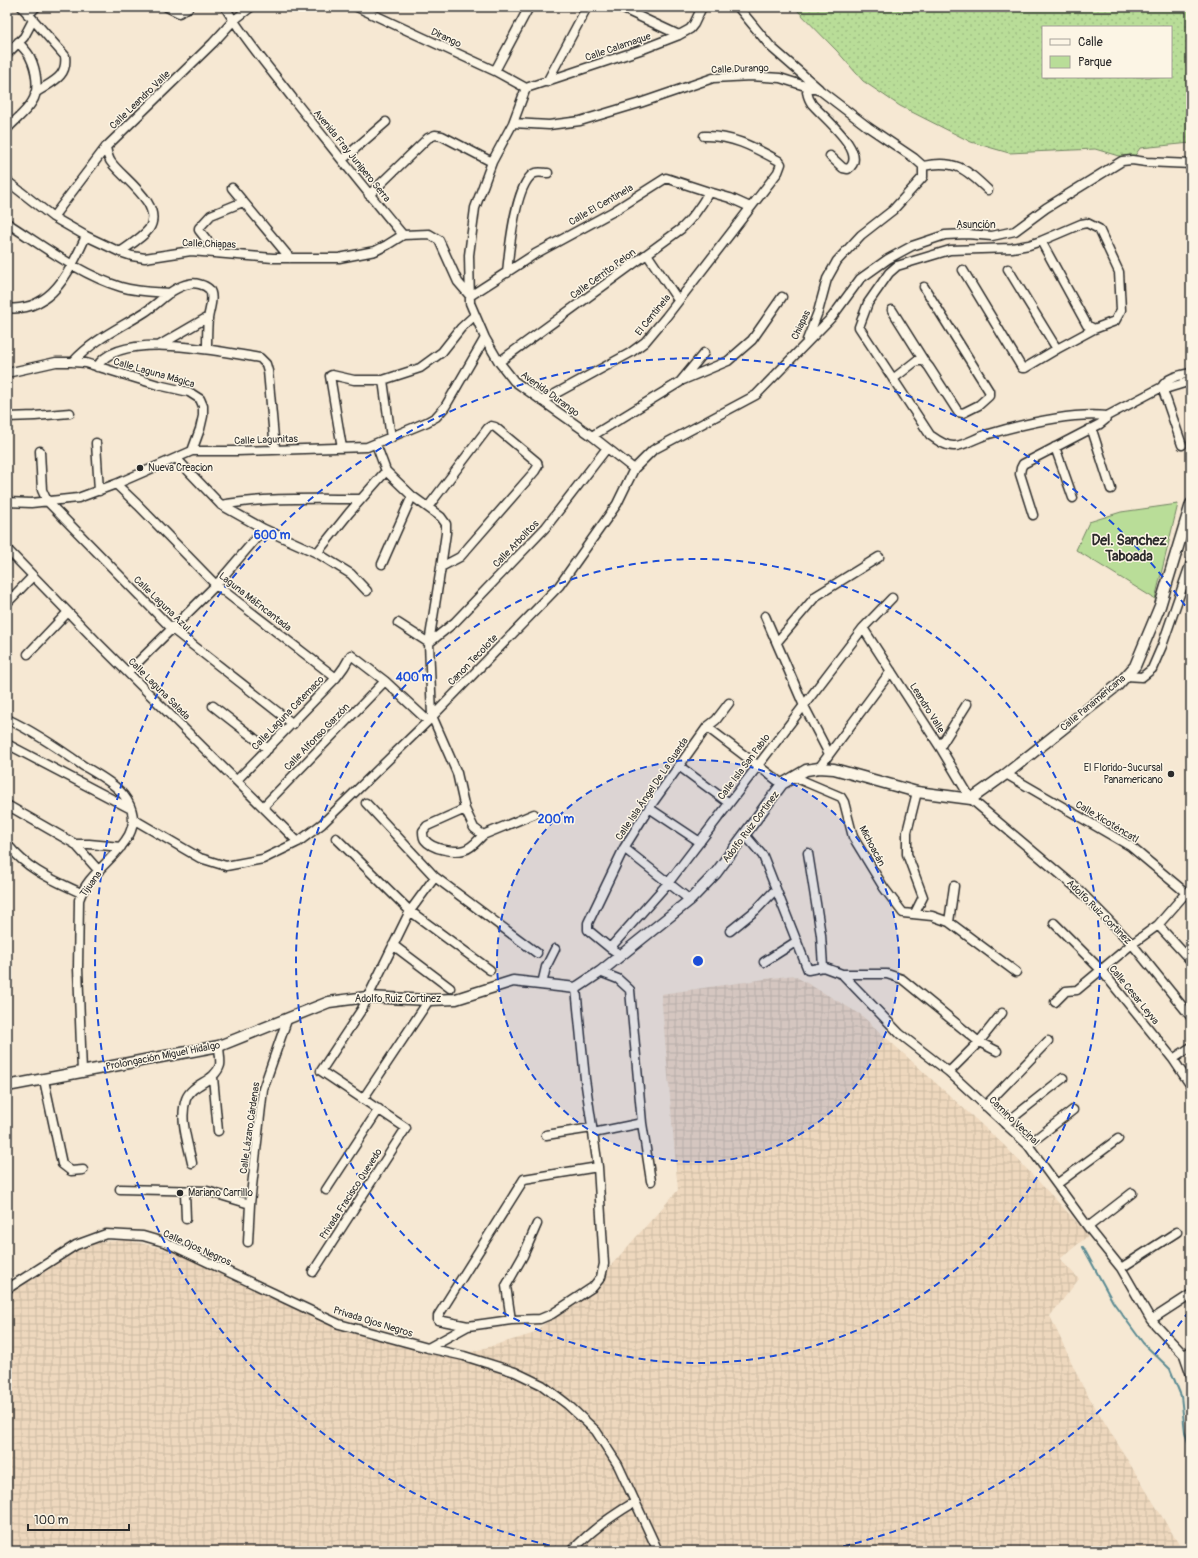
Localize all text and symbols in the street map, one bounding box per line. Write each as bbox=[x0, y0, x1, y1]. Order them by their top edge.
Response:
street label: Dirango bbox=[429, 26, 464, 50]
legend bbox=[1042, 26, 1172, 78]
street label: Calle Calamaque bbox=[584, 30, 652, 64]
text: Calle bbox=[1078, 35, 1103, 50]
text: Parque bbox=[1078, 55, 1112, 70]
street label: Calle Durango bbox=[711, 62, 770, 76]
street label: Calle Leandro Valle bbox=[107, 68, 173, 132]
street label: Avenida Fray Junipero Serra bbox=[311, 107, 393, 205]
street label: Calle El Centinela bbox=[567, 182, 636, 228]
street label: Asunción bbox=[956, 219, 996, 231]
street label: Calle Chiapas bbox=[182, 237, 237, 251]
street label: Calle Cerrito Pelon bbox=[568, 246, 638, 302]
street label: El Centinela bbox=[633, 292, 673, 338]
street label: Chiapas bbox=[789, 308, 813, 342]
street label: Calle Laguna Mágica bbox=[112, 356, 196, 390]
street label: Avenida Durango bbox=[518, 369, 582, 420]
street label: Calle Lagunitas bbox=[234, 433, 299, 447]
place label: Nueva Creacion bbox=[148, 462, 213, 474]
marker: Nueva Creacion bbox=[135, 463, 145, 473]
street label: Calle Arbolitos bbox=[490, 517, 542, 570]
text: 600 m bbox=[254, 528, 291, 543]
district label: Del. Sanchez Taboada bbox=[1091, 532, 1167, 565]
street label: Laguna MáEncantada bbox=[216, 570, 294, 634]
street label: Calle Laguna Azul bbox=[131, 574, 193, 634]
street label: Canon Tecolote bbox=[446, 632, 500, 688]
street label: Calle Laguna Salada bbox=[126, 656, 193, 723]
text: 400 m bbox=[395, 670, 433, 685]
street label: Calle Panamericana bbox=[1058, 672, 1128, 734]
street label: Calle Laguna Catemaco bbox=[249, 673, 327, 753]
street label: Leandro Valle bbox=[907, 681, 947, 735]
street label: Calle Alfonso Garzón bbox=[282, 701, 352, 773]
street label: Calle Isla San Pablo bbox=[715, 731, 773, 802]
street label: Calle Isla Ángel De La Guarda bbox=[612, 735, 691, 843]
place label: El Florido-Sucursal Panamericano bbox=[1084, 762, 1164, 786]
marker: El Florido-Sucursal Panamericano bbox=[1166, 769, 1176, 779]
street label: Adolfo Ruiz Cortinez bbox=[720, 789, 782, 865]
street label: Calle Xicoténcatl bbox=[1073, 798, 1141, 846]
text: 200 m bbox=[538, 812, 575, 827]
street label: Michoacán bbox=[856, 824, 888, 869]
street label: Tijuana bbox=[78, 868, 105, 899]
street label: Adolfo Ruiz Cortinez bbox=[1064, 877, 1134, 947]
centre of rings bbox=[691, 954, 705, 968]
street label: Calle Cesar Leyva bbox=[1106, 963, 1162, 1027]
street label: Adolfo Ruiz Cortinez bbox=[355, 993, 441, 1005]
street label: Prolongación Miguel Hidalgo bbox=[105, 1039, 222, 1073]
street label: Calle Lázaro Cárdenas bbox=[238, 1081, 262, 1175]
street label: Camino Vecinal bbox=[986, 1094, 1042, 1148]
street label: Privada Fracisco Quevedo bbox=[317, 1146, 385, 1242]
place label: Mariano Carrillo bbox=[188, 1187, 253, 1199]
marker: Mariano Carrillo bbox=[175, 1188, 185, 1198]
street label: Calle Ojos Negros bbox=[161, 1228, 233, 1269]
street label: Privada Ojos Negros bbox=[332, 1304, 415, 1340]
scale bar bbox=[28, 1506, 129, 1532]
text: 100 m bbox=[34, 1513, 69, 1528]

